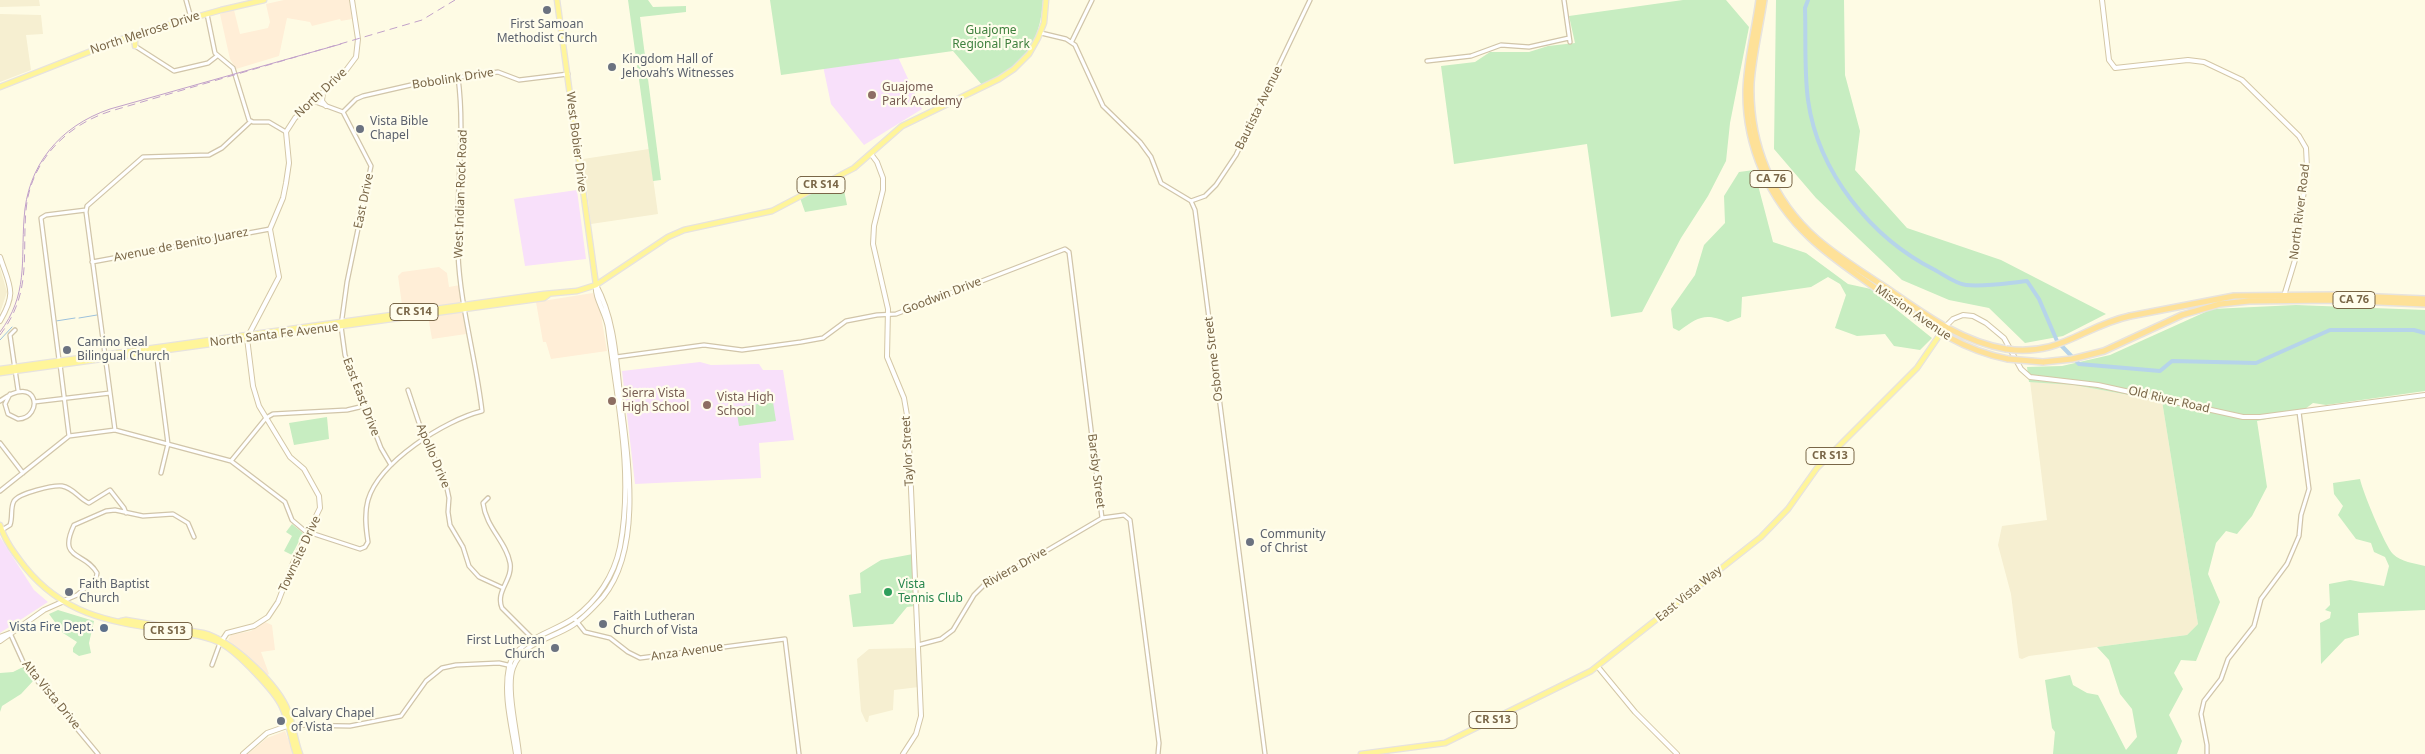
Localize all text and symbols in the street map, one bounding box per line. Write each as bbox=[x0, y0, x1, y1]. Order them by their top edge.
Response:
marker: First Samoan Methodist Church bbox=[541, 4, 553, 16]
street label: North Melrose Drive bbox=[88, 9, 202, 57]
place label: First Samoan Methodist Church bbox=[497, 18, 597, 46]
park label: Guajome Regional Park bbox=[952, 24, 1030, 52]
place label: Kingdom Hall of Jehovah’s Witnesses bbox=[622, 53, 734, 81]
marker: Kingdom Hall of Jehovah’s Witnesses bbox=[606, 61, 618, 73]
street label: Bautista Avenue bbox=[1232, 64, 1286, 152]
street label: North Drive bbox=[292, 65, 350, 121]
street label: Bobolink Drive bbox=[411, 65, 495, 93]
place label: Guajome Park Academy bbox=[882, 81, 962, 109]
marker: Guajome Park Academy bbox=[866, 89, 878, 101]
street label: West Bobier Drive bbox=[563, 91, 589, 193]
place label: Vista Bible Chapel bbox=[370, 115, 428, 143]
marker: Vista Bible Chapel bbox=[354, 123, 366, 135]
street label: West Indian Rock Road bbox=[452, 129, 470, 259]
street label: North River Road bbox=[2287, 163, 2313, 261]
road number: CA 76 bbox=[1750, 170, 1792, 188]
street label: East Drive bbox=[351, 172, 377, 230]
road number: CR S14 bbox=[797, 176, 845, 194]
street label: Avenue de Benito Juarez bbox=[113, 225, 249, 265]
street label: Goodwin Drive bbox=[901, 274, 983, 318]
street label: Mission Avenue bbox=[1872, 282, 1954, 344]
road number: CA 76 bbox=[2333, 292, 2375, 308]
road number: CR S14 bbox=[390, 304, 438, 320]
street label: Osborne Street bbox=[1202, 316, 1226, 402]
street label: North Santa Fe Avenue bbox=[209, 320, 339, 350]
place label: Camino Real Bilingual Church bbox=[77, 336, 170, 364]
marker: Camino Real Bilingual Church bbox=[61, 344, 73, 356]
street label: East East Drive bbox=[339, 356, 383, 438]
street label: Old River Road bbox=[2127, 384, 2211, 416]
place label: Sierra Vista High School bbox=[622, 387, 689, 415]
place label: Vista High School bbox=[717, 391, 774, 419]
marker: Sierra Vista High School bbox=[606, 395, 618, 407]
marker: Vista High School bbox=[701, 399, 713, 411]
street label: Taylor Street bbox=[899, 415, 917, 487]
street label: Apollo Drive bbox=[413, 422, 453, 490]
street label: Barsby Street bbox=[1084, 433, 1108, 509]
road number: CR S13 bbox=[1806, 448, 1854, 464]
street label: Townsite Drive bbox=[276, 514, 324, 594]
place label: Community of Christ bbox=[1260, 528, 1326, 556]
marker: Community of Christ bbox=[1244, 536, 1256, 548]
street label: Riviera Drive bbox=[981, 545, 1049, 591]
street label: East Vista Way bbox=[1653, 563, 1725, 625]
place label: Faith Baptist Church bbox=[79, 578, 149, 606]
place label: Vista Tennis Club bbox=[898, 578, 963, 606]
marker: Faith Baptist Church bbox=[63, 586, 75, 598]
marker: Vista Tennis Club bbox=[882, 586, 894, 598]
place label: Faith Lutheran Church of Vista bbox=[613, 610, 698, 638]
marker: Faith Lutheran Church of Vista bbox=[597, 618, 609, 630]
place label: Vista Fire Dept. bbox=[9, 621, 94, 635]
marker: Vista Fire Dept. bbox=[98, 622, 110, 634]
road number: CR S13 bbox=[144, 622, 192, 640]
place label: First Lutheran Church bbox=[466, 634, 545, 662]
street label: Anza Avenue bbox=[650, 640, 724, 664]
marker: First Lutheran Church bbox=[549, 642, 561, 654]
street label: Alta Vista Drive bbox=[19, 657, 83, 733]
place label: Calvary Chapel of Vista bbox=[291, 707, 374, 735]
road number: CR S13 bbox=[1469, 712, 1517, 728]
marker: Calvary Chapel of Vista bbox=[275, 715, 287, 727]

